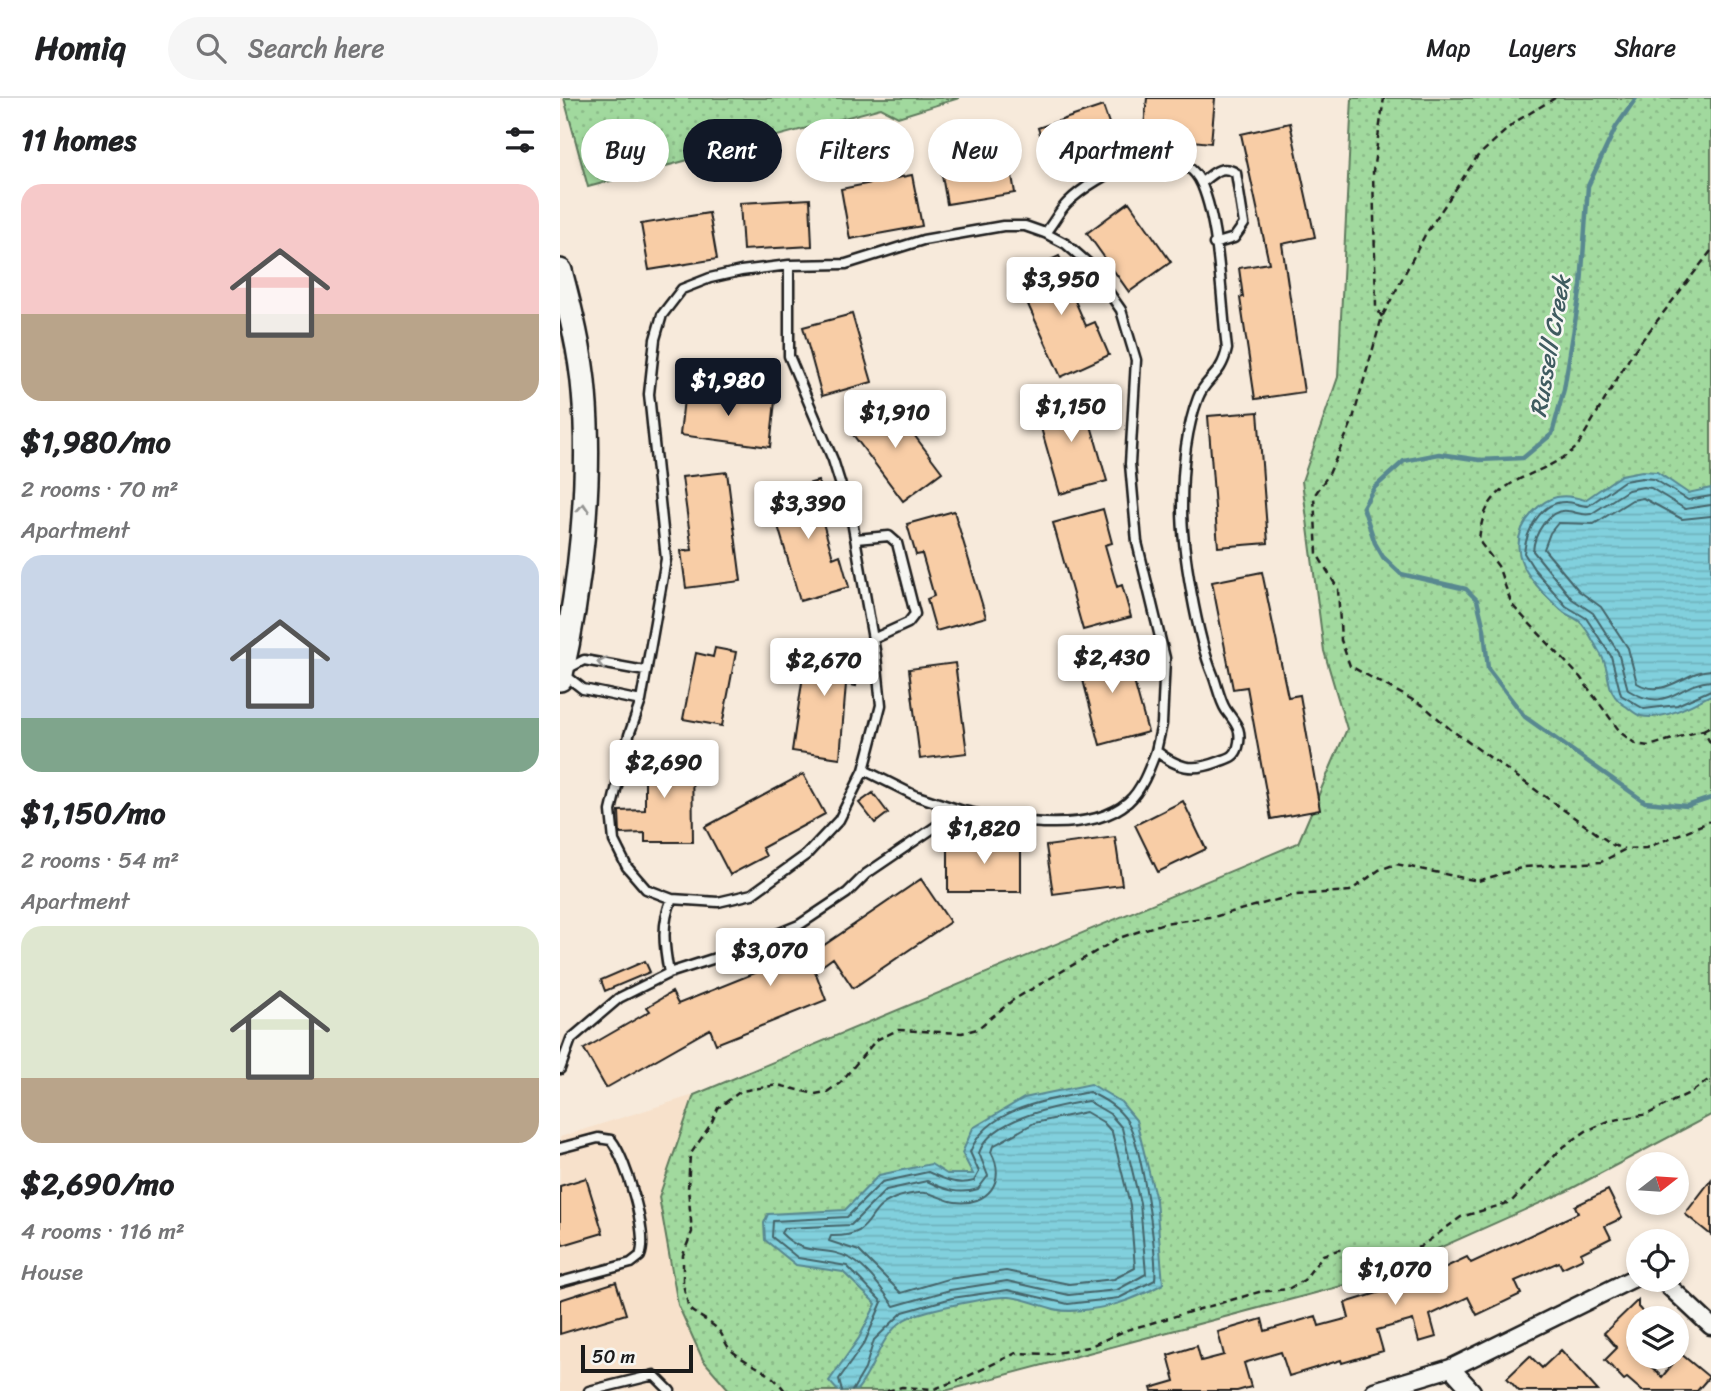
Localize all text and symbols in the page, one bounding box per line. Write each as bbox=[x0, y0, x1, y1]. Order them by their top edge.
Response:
search box bbox=[168, 17, 658, 80]
text: Homiq bbox=[35, 19, 126, 77]
text: Search here bbox=[248, 25, 385, 71]
text: Map bbox=[1426, 27, 1471, 69]
text: Layers bbox=[1509, 27, 1576, 69]
text: Share bbox=[1614, 27, 1676, 69]
icon: search bbox=[192, 29, 230, 67]
text: 11 homes bbox=[21, 113, 136, 167]
chip: Buy bbox=[581, 119, 669, 182]
chip: Rent bbox=[683, 119, 782, 182]
chip: Filters bbox=[796, 119, 914, 182]
chip: New bbox=[928, 119, 1022, 182]
chip: Apartment bbox=[1036, 119, 1197, 182]
icon: filters bbox=[501, 121, 539, 159]
icon: home bbox=[217, 230, 343, 356]
pin: $3,950 bbox=[1004, 258, 1118, 317]
text: $3,950 bbox=[1022, 259, 1100, 300]
water label: Russell Creek bbox=[1517, 271, 1583, 420]
pin: $1,980 bbox=[671, 358, 785, 418]
text: $1,980 bbox=[691, 360, 765, 401]
pin: $1,150 bbox=[1014, 384, 1128, 444]
text: $1,150 bbox=[1036, 386, 1106, 427]
pin: $1,910 bbox=[838, 390, 952, 450]
text: $1,910 bbox=[860, 392, 930, 433]
text: $1,980/mo bbox=[21, 415, 171, 469]
text: 2 rooms · 70 m² bbox=[21, 469, 179, 510]
pin: $3,390 bbox=[751, 482, 865, 541]
text: $3,390 bbox=[770, 483, 846, 524]
one-way arrow bbox=[575, 502, 590, 513]
text: Apartment bbox=[21, 510, 130, 551]
icon: home bbox=[217, 601, 343, 727]
pin: $2,430 bbox=[1055, 636, 1169, 695]
text: $2,430 bbox=[1074, 637, 1150, 678]
pin: $2,670 bbox=[767, 638, 881, 698]
text: $2,670 bbox=[786, 640, 862, 681]
one-way arrow bbox=[596, 656, 608, 671]
pin: $2,690 bbox=[607, 740, 721, 800]
text: $2,690 bbox=[626, 742, 702, 783]
text: $1,150/mo bbox=[21, 786, 165, 840]
pin: $1,820 bbox=[927, 806, 1041, 866]
text: $1,820 bbox=[947, 808, 1021, 849]
text: 2 rooms · 54 m² bbox=[21, 840, 179, 881]
text: Apartment bbox=[21, 881, 130, 922]
pin: $3,070 bbox=[713, 928, 827, 988]
text: $3,070 bbox=[732, 930, 808, 971]
icon: home bbox=[217, 972, 343, 1098]
north arrow bbox=[1626, 1152, 1689, 1214]
map controls bbox=[1626, 1152, 1689, 1369]
text: $2,690/mo bbox=[21, 1157, 174, 1211]
text: 4 rooms · 116 m² bbox=[21, 1211, 185, 1252]
button: locate bbox=[1626, 1229, 1689, 1292]
pin: $1,070 bbox=[1338, 1248, 1452, 1307]
text: $1,070 bbox=[1358, 1249, 1432, 1290]
text: House bbox=[21, 1252, 83, 1293]
button: layers bbox=[1626, 1306, 1689, 1369]
text: 50 m bbox=[592, 1340, 635, 1373]
scale bar bbox=[581, 1342, 693, 1374]

